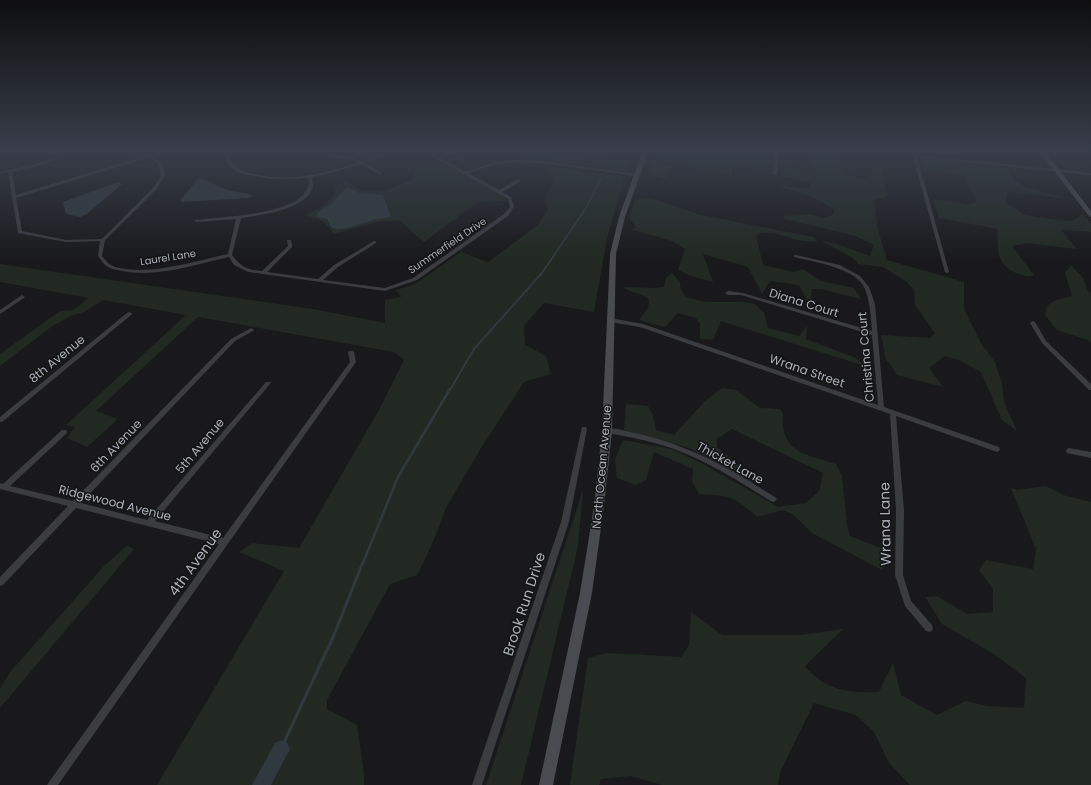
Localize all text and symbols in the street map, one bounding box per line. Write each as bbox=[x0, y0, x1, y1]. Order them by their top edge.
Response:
street label: Summerfield Drive bbox=[405, 214, 489, 277]
street label: Laurel Lane bbox=[139, 246, 197, 269]
street label: Diana Court bbox=[767, 284, 841, 321]
street label: Christina Court bbox=[853, 311, 878, 403]
street label: 8th Avenue bbox=[25, 331, 88, 387]
street label: Wrana Street bbox=[767, 350, 847, 391]
street label: North Ocean Avenue bbox=[588, 404, 615, 529]
street label: 5th Avenue bbox=[171, 414, 228, 477]
street label: 6th Avenue bbox=[86, 415, 145, 476]
street label: Thicket Lane bbox=[694, 437, 767, 488]
street label: Ridgewood Avenue bbox=[57, 480, 173, 525]
street label: Wrana Lane bbox=[874, 482, 896, 566]
street label: 4th Avenue bbox=[164, 524, 227, 600]
street label: Brook Run Drive bbox=[498, 549, 550, 658]

